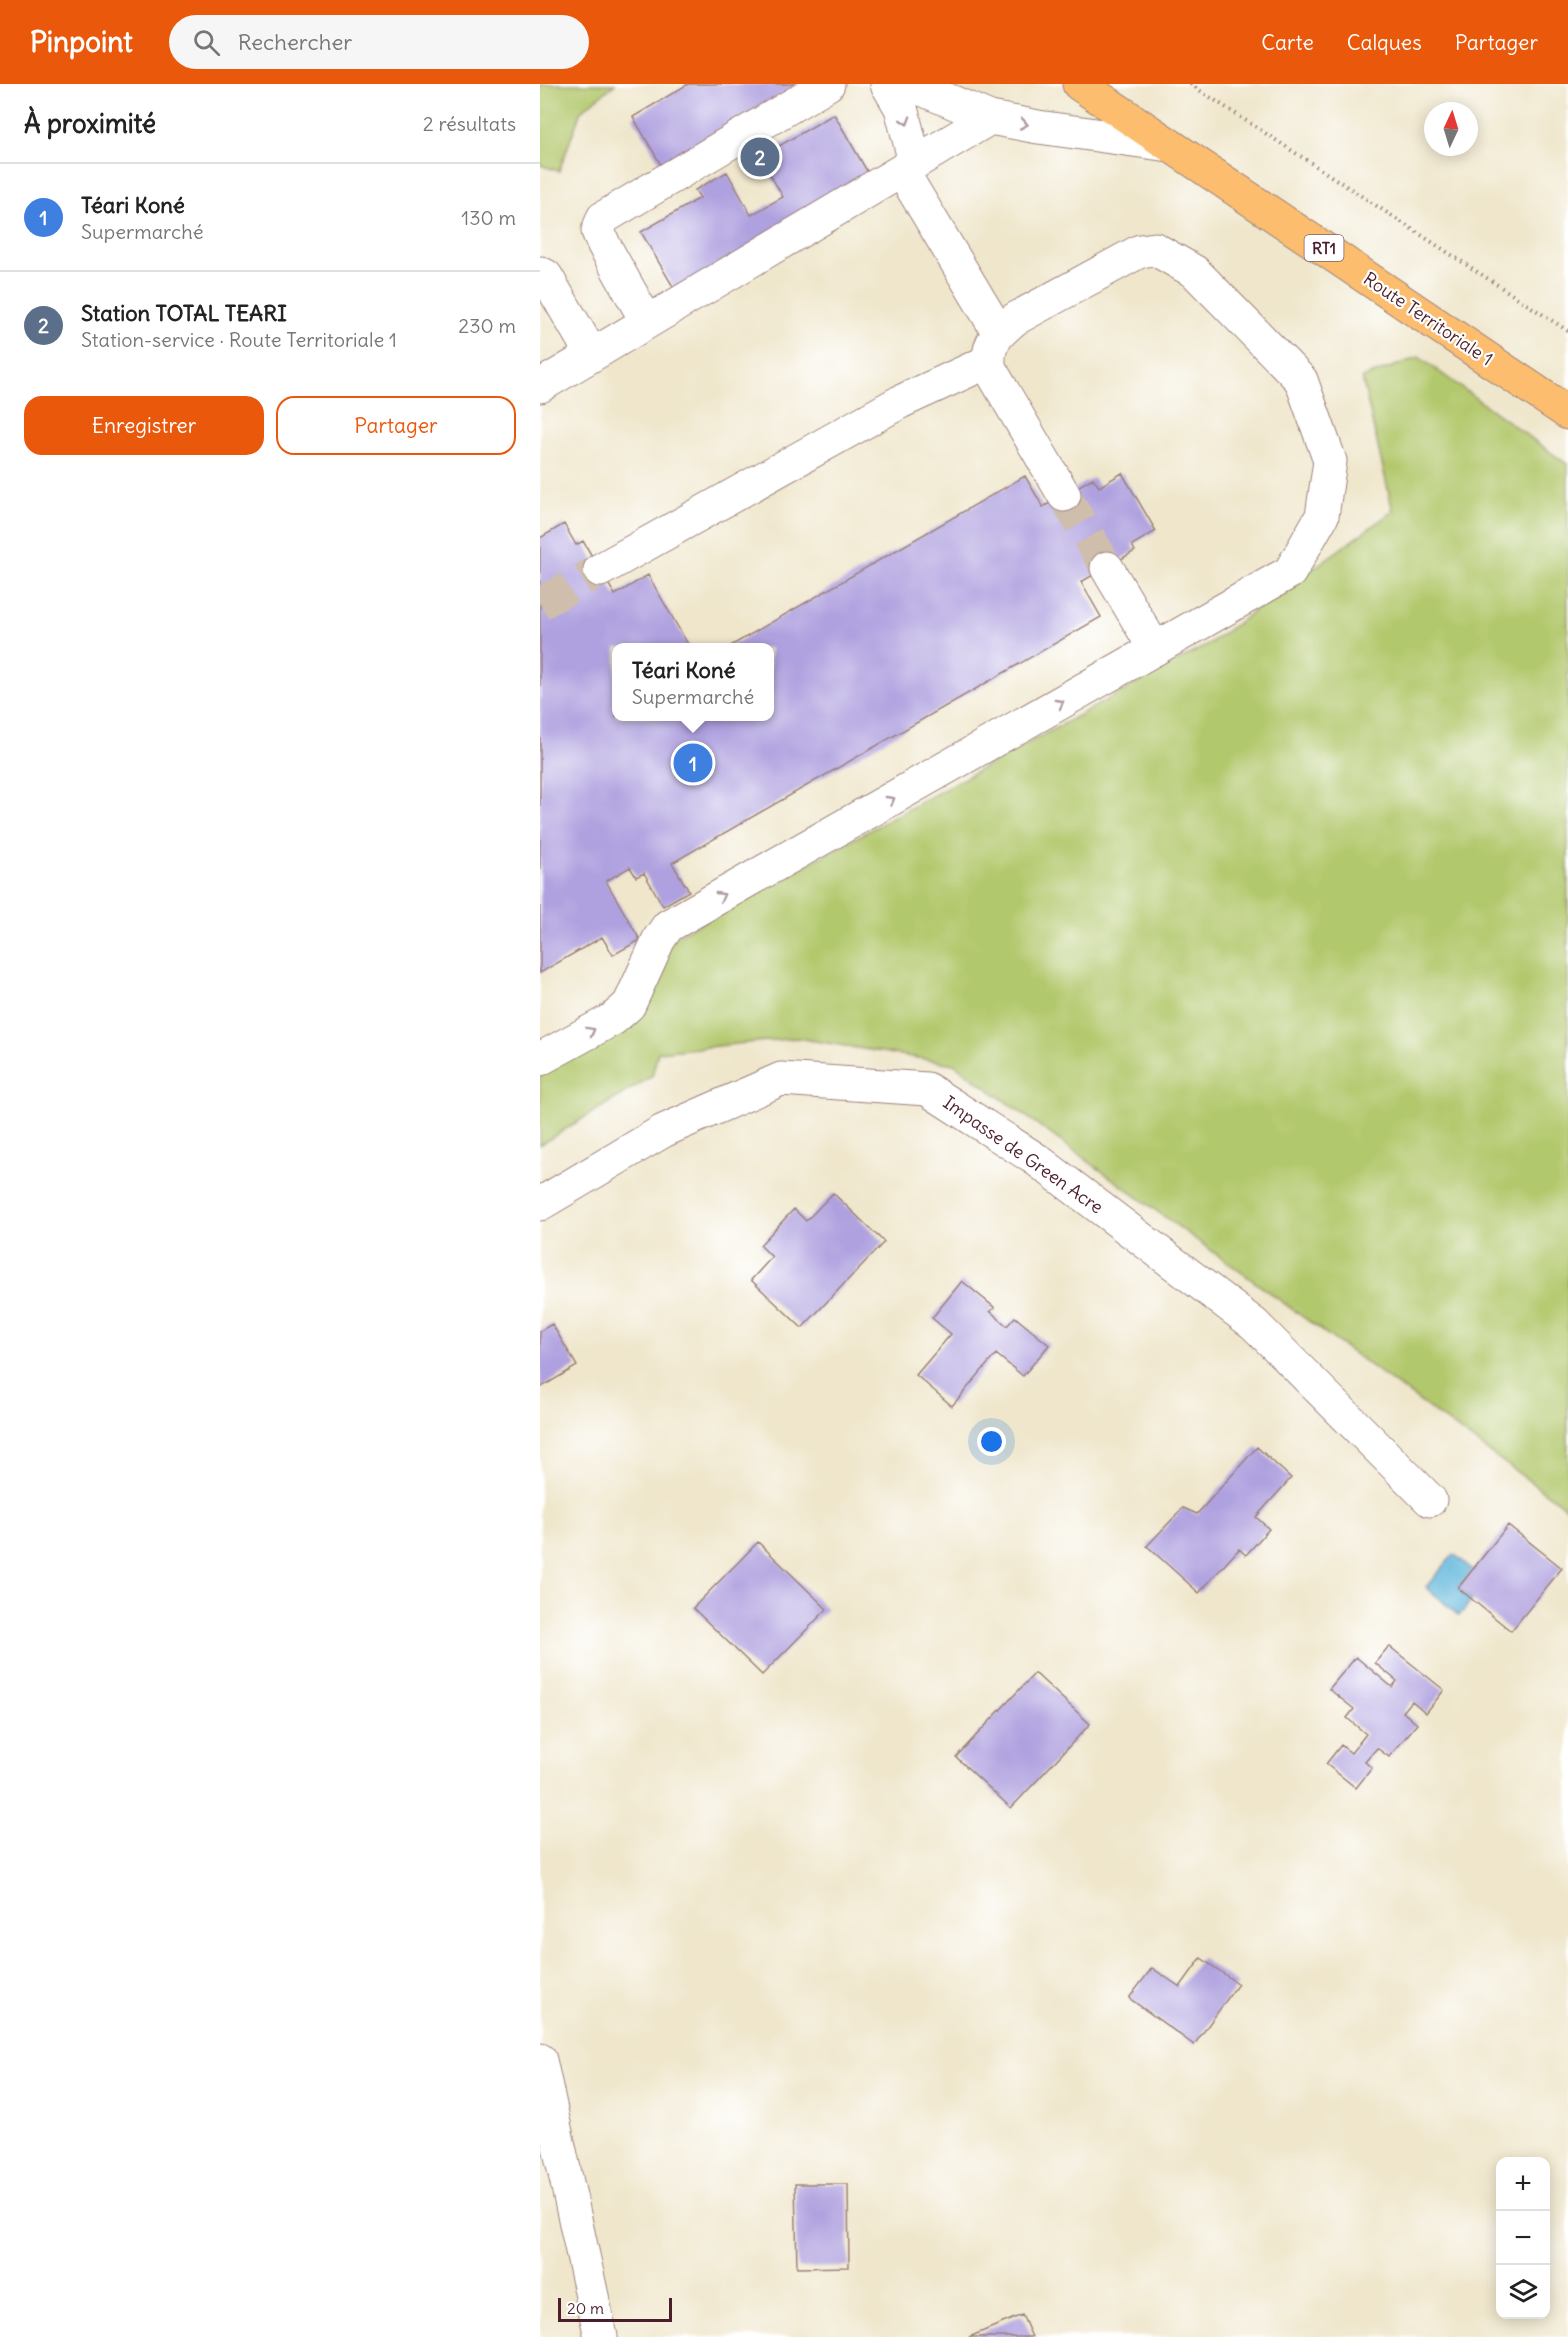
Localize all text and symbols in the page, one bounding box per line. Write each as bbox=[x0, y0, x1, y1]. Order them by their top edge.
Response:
search box bbox=[169, 15, 589, 69]
text: Pinpoint bbox=[30, 24, 133, 60]
icon: search bbox=[190, 26, 223, 59]
text: Rechercher bbox=[238, 28, 352, 56]
text: Carte bbox=[1261, 29, 1314, 56]
text: Calques bbox=[1347, 29, 1422, 56]
text: Partager bbox=[1455, 29, 1538, 56]
north arrow bbox=[1424, 102, 1478, 156]
text: À proximité bbox=[24, 107, 156, 140]
text: 2 résultats bbox=[423, 111, 516, 136]
one-way arrow bbox=[899, 116, 911, 126]
one-way arrow bbox=[1018, 117, 1028, 130]
pin: 2 bbox=[740, 134, 780, 180]
text: Téari Koné bbox=[81, 191, 185, 219]
text: 1 bbox=[40, 205, 47, 230]
text: 130 m bbox=[461, 205, 516, 230]
text: Supermarché bbox=[81, 219, 204, 244]
road number: RT1 bbox=[1304, 235, 1344, 261]
street label: Route Territoriale 1 bbox=[1359, 267, 1497, 370]
text: Station TOTAL TEARI bbox=[81, 299, 287, 327]
text: 2 bbox=[38, 313, 49, 338]
text: 230 m bbox=[458, 313, 516, 338]
text: Station-service · Route Territoriale 1 bbox=[81, 327, 397, 352]
button: Enregistrer bbox=[24, 396, 264, 455]
button: Partager bbox=[276, 396, 516, 455]
popup bbox=[612, 643, 774, 721]
text: Téari Koné bbox=[632, 656, 736, 684]
text: Supermarché bbox=[632, 684, 754, 709]
one-way arrow bbox=[1054, 699, 1064, 711]
pin: 1 bbox=[674, 740, 712, 786]
one-way arrow bbox=[885, 796, 895, 807]
one-way arrow bbox=[715, 892, 725, 904]
one-way arrow bbox=[585, 1026, 595, 1038]
street label: Impasse de Green Acre bbox=[939, 1091, 1108, 1219]
your location bbox=[977, 1427, 1006, 1456]
map controls bbox=[1496, 2157, 1550, 2319]
button: + bbox=[1496, 2157, 1550, 2211]
button: − bbox=[1496, 2211, 1550, 2265]
button: layers bbox=[1496, 2265, 1550, 2319]
scale bar bbox=[558, 2295, 672, 2322]
text: 20 m bbox=[567, 2298, 604, 2318]

